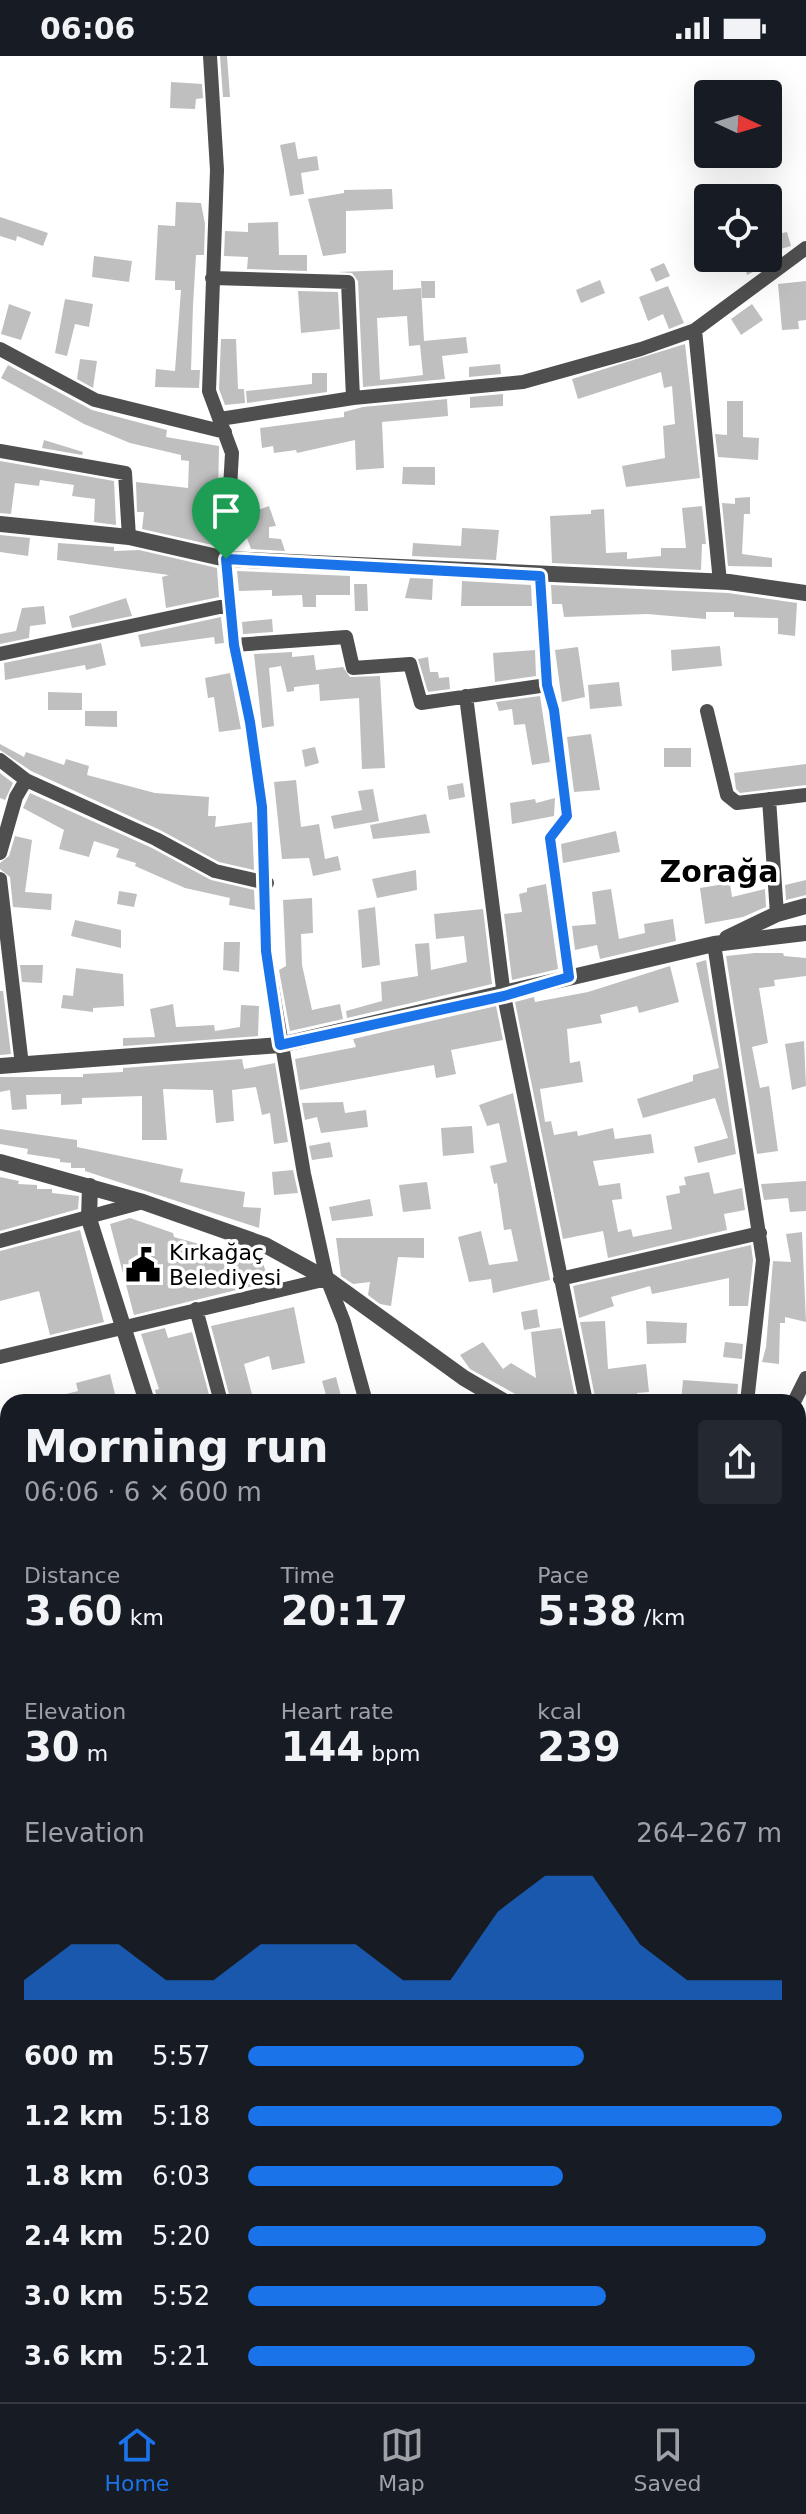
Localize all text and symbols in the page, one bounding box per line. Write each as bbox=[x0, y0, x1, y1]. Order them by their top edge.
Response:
text: 06:06 bbox=[40, 11, 136, 46]
north arrow bbox=[694, 80, 782, 168]
map controls bbox=[694, 80, 782, 272]
button: locate bbox=[694, 184, 782, 272]
pin bbox=[192, 477, 260, 559]
icon: arrive bbox=[204, 489, 248, 533]
district label: Zorağa bbox=[659, 854, 779, 889]
place label: Kırkağaç Belediyesi bbox=[169, 1240, 281, 1290]
public building icon: Kırkağaç Belediyesi bbox=[124, 1246, 162, 1284]
button: share bbox=[698, 1420, 782, 1504]
text: Morning run bbox=[24, 1421, 329, 1472]
text: 06:06 · 6 × 600 m bbox=[24, 1477, 262, 1507]
text: Distance bbox=[24, 1563, 120, 1588]
text: Time bbox=[281, 1563, 335, 1588]
text: Pace bbox=[537, 1563, 589, 1588]
text: 3.60 bbox=[24, 1588, 123, 1634]
text: 20:17 bbox=[281, 1588, 408, 1634]
text: 5:38 bbox=[537, 1588, 637, 1634]
text: km bbox=[123, 1605, 164, 1630]
text: /km bbox=[637, 1605, 685, 1630]
text: Elevation bbox=[24, 1699, 126, 1724]
text: Heart rate bbox=[281, 1699, 394, 1724]
text: kcal bbox=[537, 1699, 582, 1724]
text: 30 bbox=[24, 1724, 80, 1770]
text: 144 bbox=[281, 1724, 364, 1770]
text: 239 bbox=[537, 1724, 621, 1770]
text: m bbox=[80, 1741, 108, 1766]
text: bpm bbox=[364, 1741, 421, 1766]
text: Elevation bbox=[24, 1818, 145, 1848]
text: 264–267 m bbox=[636, 1818, 782, 1848]
text: 600 m bbox=[24, 2041, 114, 2071]
text: 5:57 bbox=[152, 2041, 210, 2071]
text: 1.2 km bbox=[24, 2101, 124, 2131]
text: 5:18 bbox=[152, 2101, 210, 2131]
text: 1.8 km bbox=[24, 2161, 124, 2191]
text: 6:03 bbox=[152, 2161, 210, 2191]
text: 2.4 km bbox=[24, 2221, 124, 2251]
text: 5:20 bbox=[152, 2221, 210, 2251]
text: 3.0 km bbox=[24, 2281, 124, 2311]
text: 5:52 bbox=[152, 2281, 210, 2311]
text: 3.6 km bbox=[24, 2341, 124, 2371]
text: 5:21 bbox=[152, 2341, 210, 2371]
tab: Home bbox=[104, 2423, 169, 2496]
tab: Map bbox=[378, 2423, 425, 2496]
tab: Saved bbox=[634, 2423, 702, 2496]

